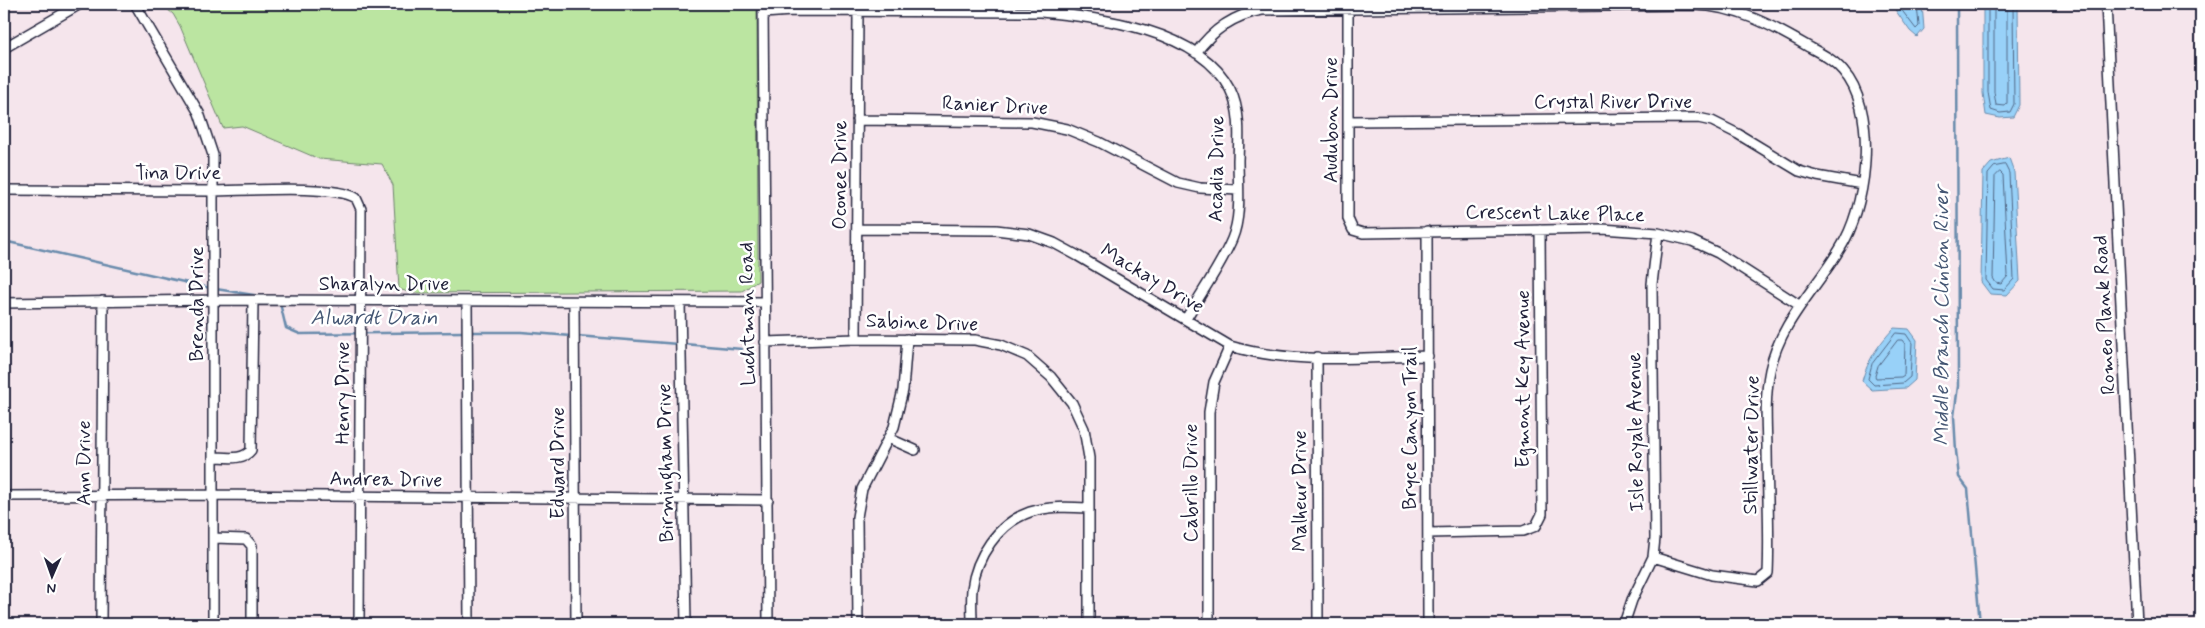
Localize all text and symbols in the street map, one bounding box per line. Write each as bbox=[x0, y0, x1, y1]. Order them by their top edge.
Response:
street label: Audubon Drive bbox=[1318, 57, 1345, 183]
street label: Crystal River Drive bbox=[1534, 89, 1692, 116]
street label: Ranier Drive bbox=[941, 90, 1049, 122]
street label: Acadia Drive bbox=[1203, 116, 1231, 222]
street label: Oconee Drive bbox=[827, 120, 854, 230]
street label: Tina Drive bbox=[135, 160, 221, 187]
water label: Middle Branch Clinton River bbox=[1928, 183, 1956, 446]
street label: Crescent Lake Place bbox=[1465, 199, 1645, 229]
street label: Romeo Plank Road bbox=[2087, 235, 2123, 395]
street label: Mackay Drive bbox=[1095, 237, 1209, 321]
street label: Luchtman Road bbox=[733, 242, 763, 386]
street label: Brenda Drive bbox=[184, 246, 211, 362]
street label: Sharalyn Drive bbox=[319, 271, 449, 298]
street label: Egmont Key Avenue bbox=[1510, 290, 1537, 468]
water label: Alwardt Drain bbox=[310, 304, 438, 332]
street label: Sabine Drive bbox=[865, 308, 979, 338]
street label: Henry Drive bbox=[330, 341, 357, 445]
street label: Bryce Canyon Trail bbox=[1397, 346, 1424, 510]
street label: Isle Royale Avenue bbox=[1621, 352, 1651, 512]
street label: Stillwater Drive bbox=[1737, 375, 1767, 515]
street label: Birmingham Drive bbox=[651, 383, 683, 543]
street label: Edward Drive bbox=[545, 407, 572, 519]
street label: Ann Drive bbox=[71, 420, 98, 506]
street label: Cabrillo Drive bbox=[1178, 424, 1205, 542]
street label: Malheur Drive bbox=[1287, 430, 1314, 552]
street label: Andrea Drive bbox=[329, 466, 443, 494]
north arrow bbox=[28, 550, 78, 600]
text: N bbox=[47, 579, 57, 597]

